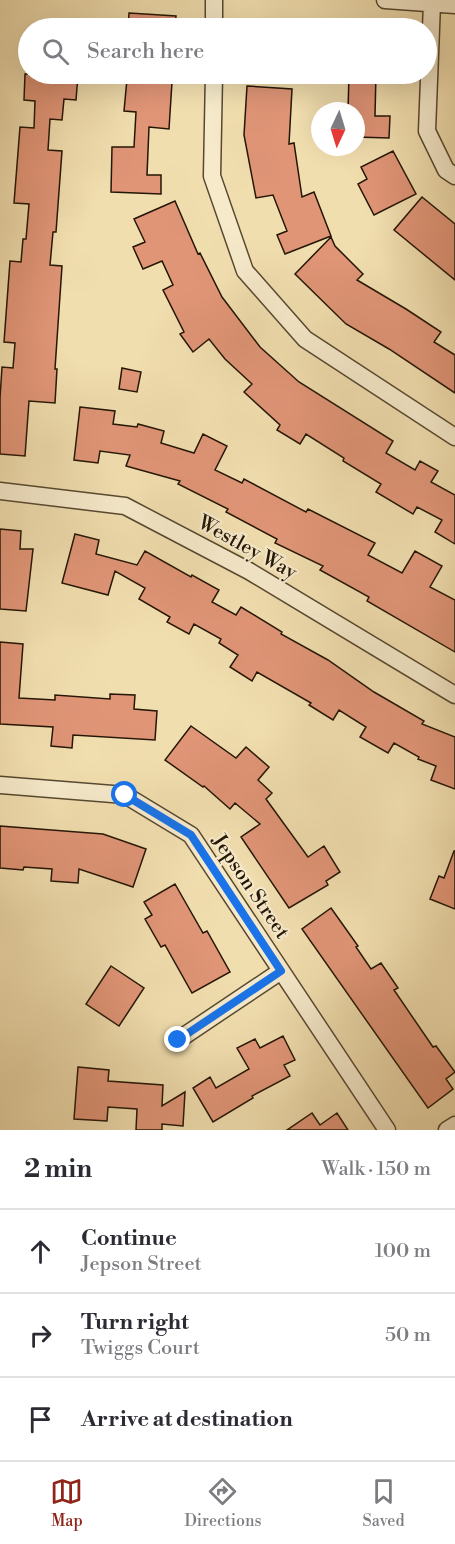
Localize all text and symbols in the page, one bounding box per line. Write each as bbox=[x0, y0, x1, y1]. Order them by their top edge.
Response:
search box bbox=[18, 18, 437, 84]
icon: search bbox=[39, 35, 72, 68]
text: Search here bbox=[87, 38, 204, 65]
north arrow bbox=[311, 102, 365, 156]
street label: Westley Way bbox=[192, 510, 301, 586]
route start bbox=[111, 781, 137, 807]
street label: Jepson Street bbox=[205, 829, 294, 944]
route end bbox=[164, 1026, 190, 1052]
text: 2 min bbox=[24, 1153, 92, 1185]
text: Walk · 150 m bbox=[322, 1157, 431, 1182]
text: Continue bbox=[81, 1225, 177, 1252]
icon: ahead bbox=[24, 1235, 57, 1268]
text: 100 m bbox=[375, 1239, 431, 1264]
text: Jepson Street bbox=[81, 1252, 202, 1277]
text: Turn right bbox=[81, 1309, 189, 1336]
icon: right bbox=[24, 1319, 57, 1352]
text: 50 m bbox=[385, 1323, 431, 1348]
text: Twiggs Court bbox=[81, 1336, 200, 1361]
icon: arrive bbox=[24, 1403, 57, 1436]
text: Arrive at destination bbox=[81, 1406, 293, 1433]
tab: Map bbox=[50, 1475, 83, 1531]
tab: Directions bbox=[184, 1475, 262, 1531]
tab: Saved bbox=[362, 1475, 405, 1531]

